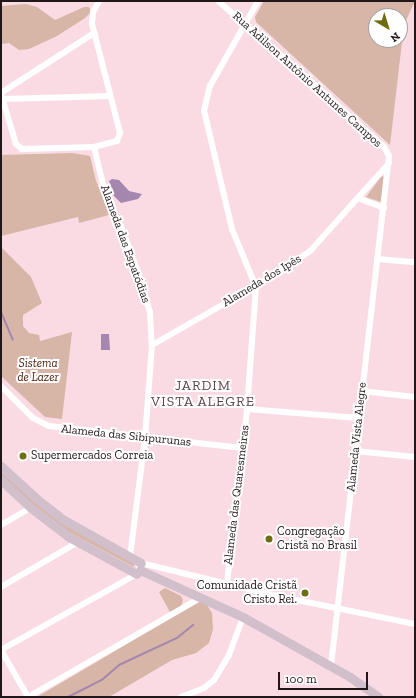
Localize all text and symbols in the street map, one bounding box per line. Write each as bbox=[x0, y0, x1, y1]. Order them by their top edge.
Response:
north arrow bbox=[368, 8, 408, 48]
street label: Rua Adilson Antônio Antunes Campos bbox=[229, 9, 385, 151]
text: N bbox=[388, 29, 402, 45]
street label: Alameda das Espatódias bbox=[97, 183, 153, 305]
street label: Alameda dos Ipês bbox=[220, 252, 304, 310]
park label: Sistema de Lazer bbox=[17, 357, 59, 385]
district label: JARDIM VISTA ALEGRE bbox=[151, 378, 255, 410]
street label: Alameda Vista Alegre bbox=[344, 381, 370, 493]
street label: Alameda das Sibipurunas bbox=[60, 422, 192, 450]
street label: Alameda das Quaresmeiras bbox=[221, 424, 253, 566]
place label: Supermercados Correia bbox=[31, 449, 153, 463]
marker: Supermercados Correia bbox=[18, 451, 28, 461]
place label: Congregação Cristã no Brasil bbox=[277, 525, 357, 553]
marker: Congregação Cristã no Brasil bbox=[264, 534, 274, 544]
place label: Comunidade Cristã Cristo Rei. bbox=[197, 579, 297, 607]
marker: Comunidade Cristã Cristo Rei. bbox=[300, 588, 310, 598]
scale bar bbox=[280, 664, 370, 690]
text: 100 m bbox=[285, 672, 317, 686]

